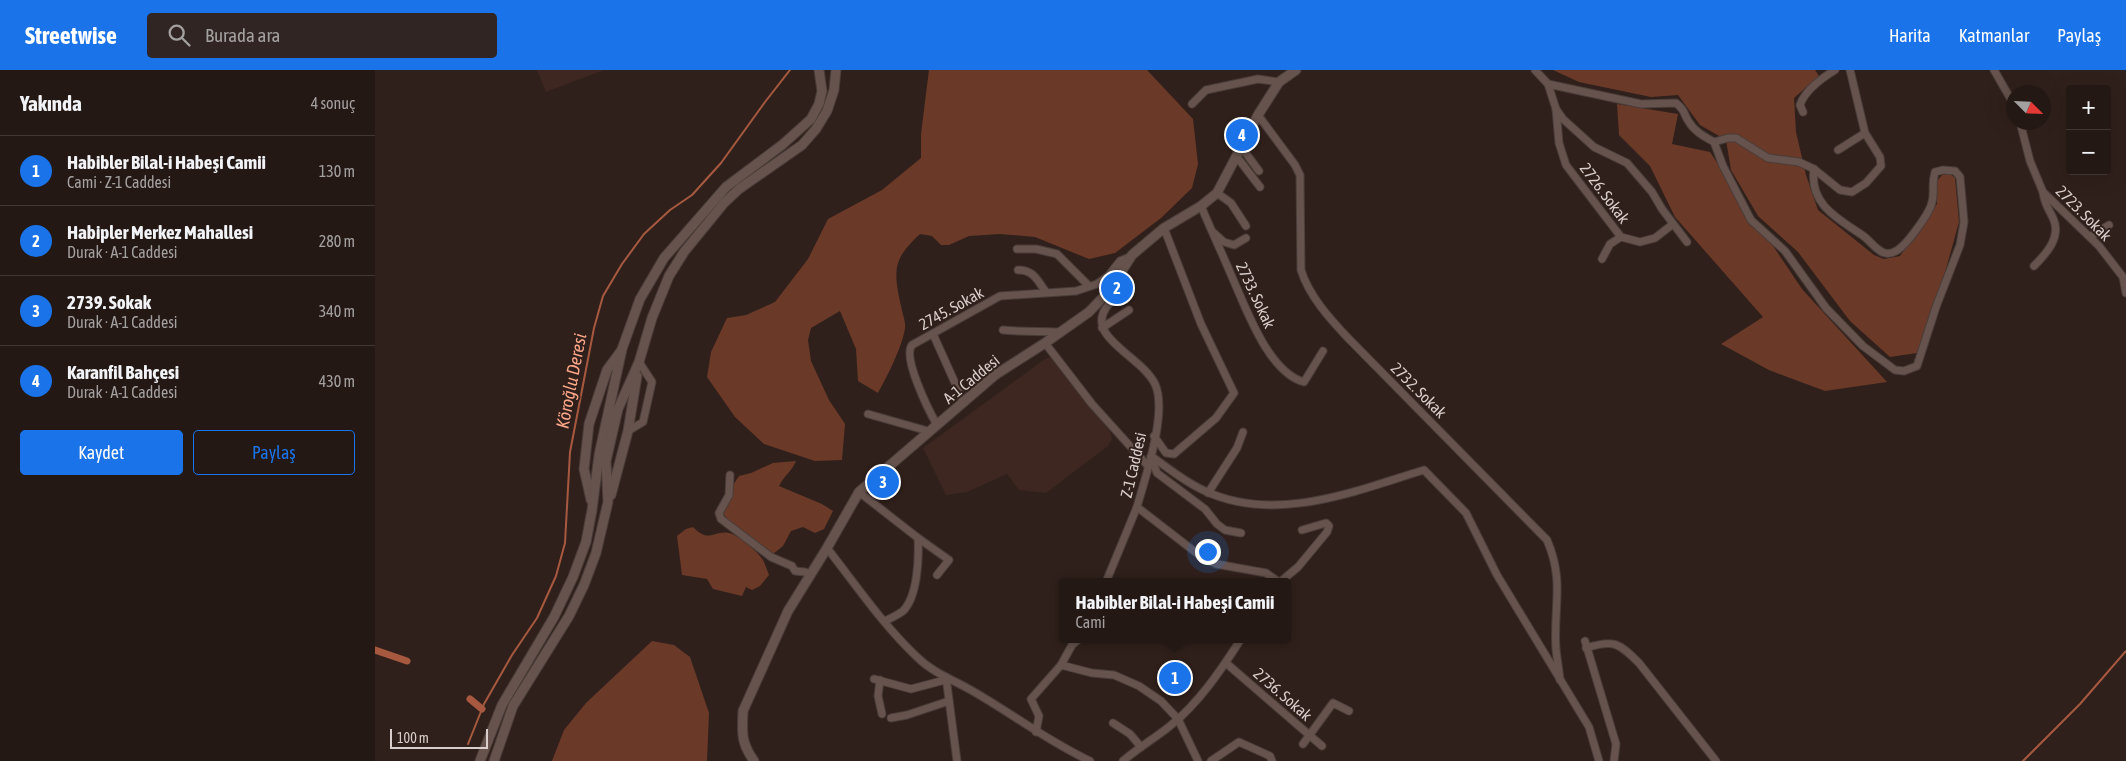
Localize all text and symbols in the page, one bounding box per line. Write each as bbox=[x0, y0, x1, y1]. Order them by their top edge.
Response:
search box bbox=[147, 13, 497, 58]
icon: search bbox=[165, 21, 193, 49]
text: Streetwise bbox=[25, 22, 117, 49]
text: Burada ara bbox=[205, 24, 280, 46]
text: Harita bbox=[1889, 25, 1931, 46]
text: Katmanlar bbox=[1959, 25, 2029, 46]
text: Paylaş bbox=[2057, 25, 2101, 46]
north arrow bbox=[2006, 85, 2051, 130]
map controls bbox=[2066, 85, 2111, 175]
button: + bbox=[2066, 85, 2111, 130]
text: Yakında bbox=[20, 91, 82, 115]
text: 4 sonuç bbox=[311, 94, 355, 112]
pin: 4 bbox=[1226, 116, 1258, 154]
button: − bbox=[2066, 130, 2111, 175]
text: Habibler Bilal-i Habeşi Camii bbox=[67, 151, 266, 173]
street label: 2726. Sokak bbox=[1576, 159, 1634, 227]
text: 1 bbox=[32, 162, 40, 180]
text: 130 m bbox=[319, 162, 355, 180]
text: Cami · Z-1 Caddesi bbox=[67, 173, 171, 191]
street label: 2723. Sokak bbox=[2053, 182, 2115, 244]
text: Habipler Merkez Mahallesi bbox=[67, 221, 253, 243]
text: 2 bbox=[32, 232, 40, 250]
text: 280 m bbox=[319, 232, 355, 250]
text: Durak · A-1 Caddesi bbox=[67, 243, 178, 261]
street label: 2733. Sokak bbox=[1233, 259, 1279, 331]
pin: 2 bbox=[1101, 269, 1133, 307]
street label: 2745. Sokak bbox=[916, 283, 986, 333]
text: 2739. Sokak bbox=[67, 291, 151, 313]
text: 3 bbox=[32, 302, 40, 320]
text: 340 m bbox=[319, 302, 355, 320]
text: Durak · A-1 Caddesi bbox=[67, 313, 178, 331]
water label: Köroğlu Deresi bbox=[552, 332, 590, 430]
street label: A-1 Caddesi bbox=[939, 351, 1003, 407]
street label: 2732. Sokak bbox=[1388, 359, 1450, 421]
text: Karanfil Bahçesi bbox=[67, 361, 179, 383]
text: 4 bbox=[32, 372, 40, 390]
text: 430 m bbox=[319, 372, 355, 390]
text: Durak · A-1 Caddesi bbox=[67, 383, 178, 401]
button: Kaydet bbox=[20, 430, 183, 475]
button: Paylaş bbox=[193, 430, 355, 475]
street label: Z-1 Caddesi bbox=[1117, 431, 1149, 499]
pin: 3 bbox=[867, 463, 899, 501]
your location bbox=[1195, 539, 1221, 565]
popup bbox=[1059, 578, 1291, 643]
text: Habibler Bilal-i Habeşi Camii bbox=[1076, 591, 1274, 613]
text: Cami bbox=[1076, 613, 1105, 631]
pin: 1 bbox=[1159, 659, 1191, 697]
street label: 2736. Sokak bbox=[1250, 664, 1316, 724]
scale bar bbox=[390, 726, 487, 749]
text: 100 m bbox=[397, 730, 429, 746]

